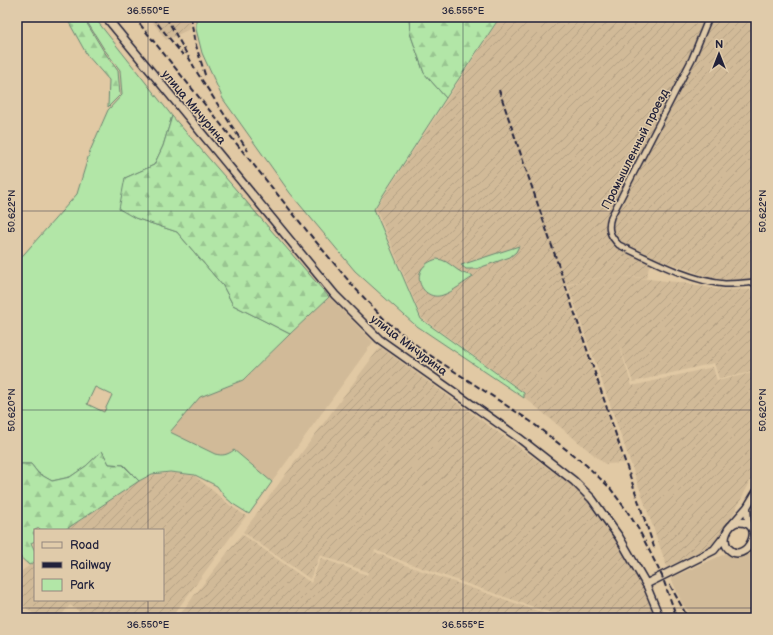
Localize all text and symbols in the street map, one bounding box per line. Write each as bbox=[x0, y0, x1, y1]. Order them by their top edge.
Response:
text: 36.550°E bbox=[127, 5, 170, 17]
text: 36.555°E bbox=[442, 5, 485, 17]
north arrow bbox=[699, 34, 739, 74]
text: N bbox=[715, 38, 723, 51]
street label: улица Мичурина bbox=[158, 67, 229, 147]
street label: Промышленный проезд bbox=[598, 86, 673, 212]
text: 50.622°N bbox=[6, 189, 18, 233]
text: 50.622°N bbox=[757, 189, 769, 233]
street label: улица Мичурина bbox=[367, 312, 450, 379]
text: 50.620°N bbox=[6, 388, 18, 432]
text: 50.620°N bbox=[757, 388, 769, 432]
legend bbox=[34, 529, 164, 601]
text: Road bbox=[70, 538, 99, 553]
text: Railway bbox=[70, 558, 112, 573]
text: Park bbox=[70, 578, 94, 593]
text: 36.550°E bbox=[127, 619, 170, 631]
text: 36.555°E bbox=[442, 619, 485, 631]

